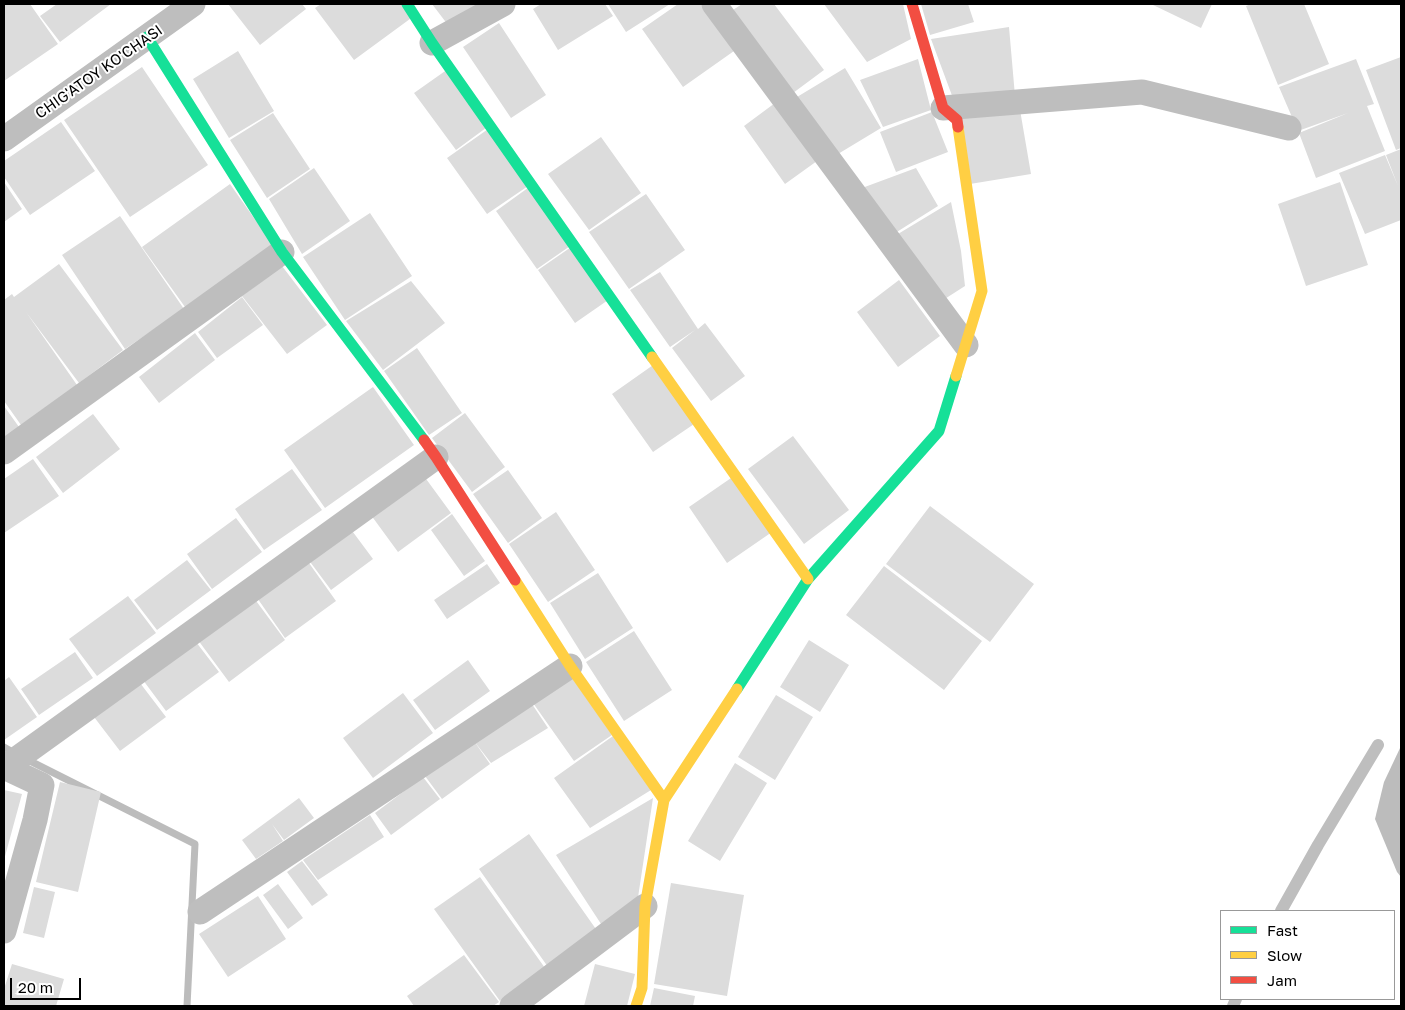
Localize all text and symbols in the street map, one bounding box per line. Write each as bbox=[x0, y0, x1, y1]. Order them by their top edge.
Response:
street label: CHIG'ATOY KO'CHASI bbox=[32, 21, 166, 123]
legend bbox=[1220, 910, 1395, 1000]
text: Fast bbox=[1267, 921, 1298, 939]
text: Slow bbox=[1267, 946, 1302, 964]
scale bar bbox=[12, 968, 84, 1000]
text: Jam bbox=[1267, 971, 1297, 989]
text: 20 m bbox=[18, 978, 53, 996]

